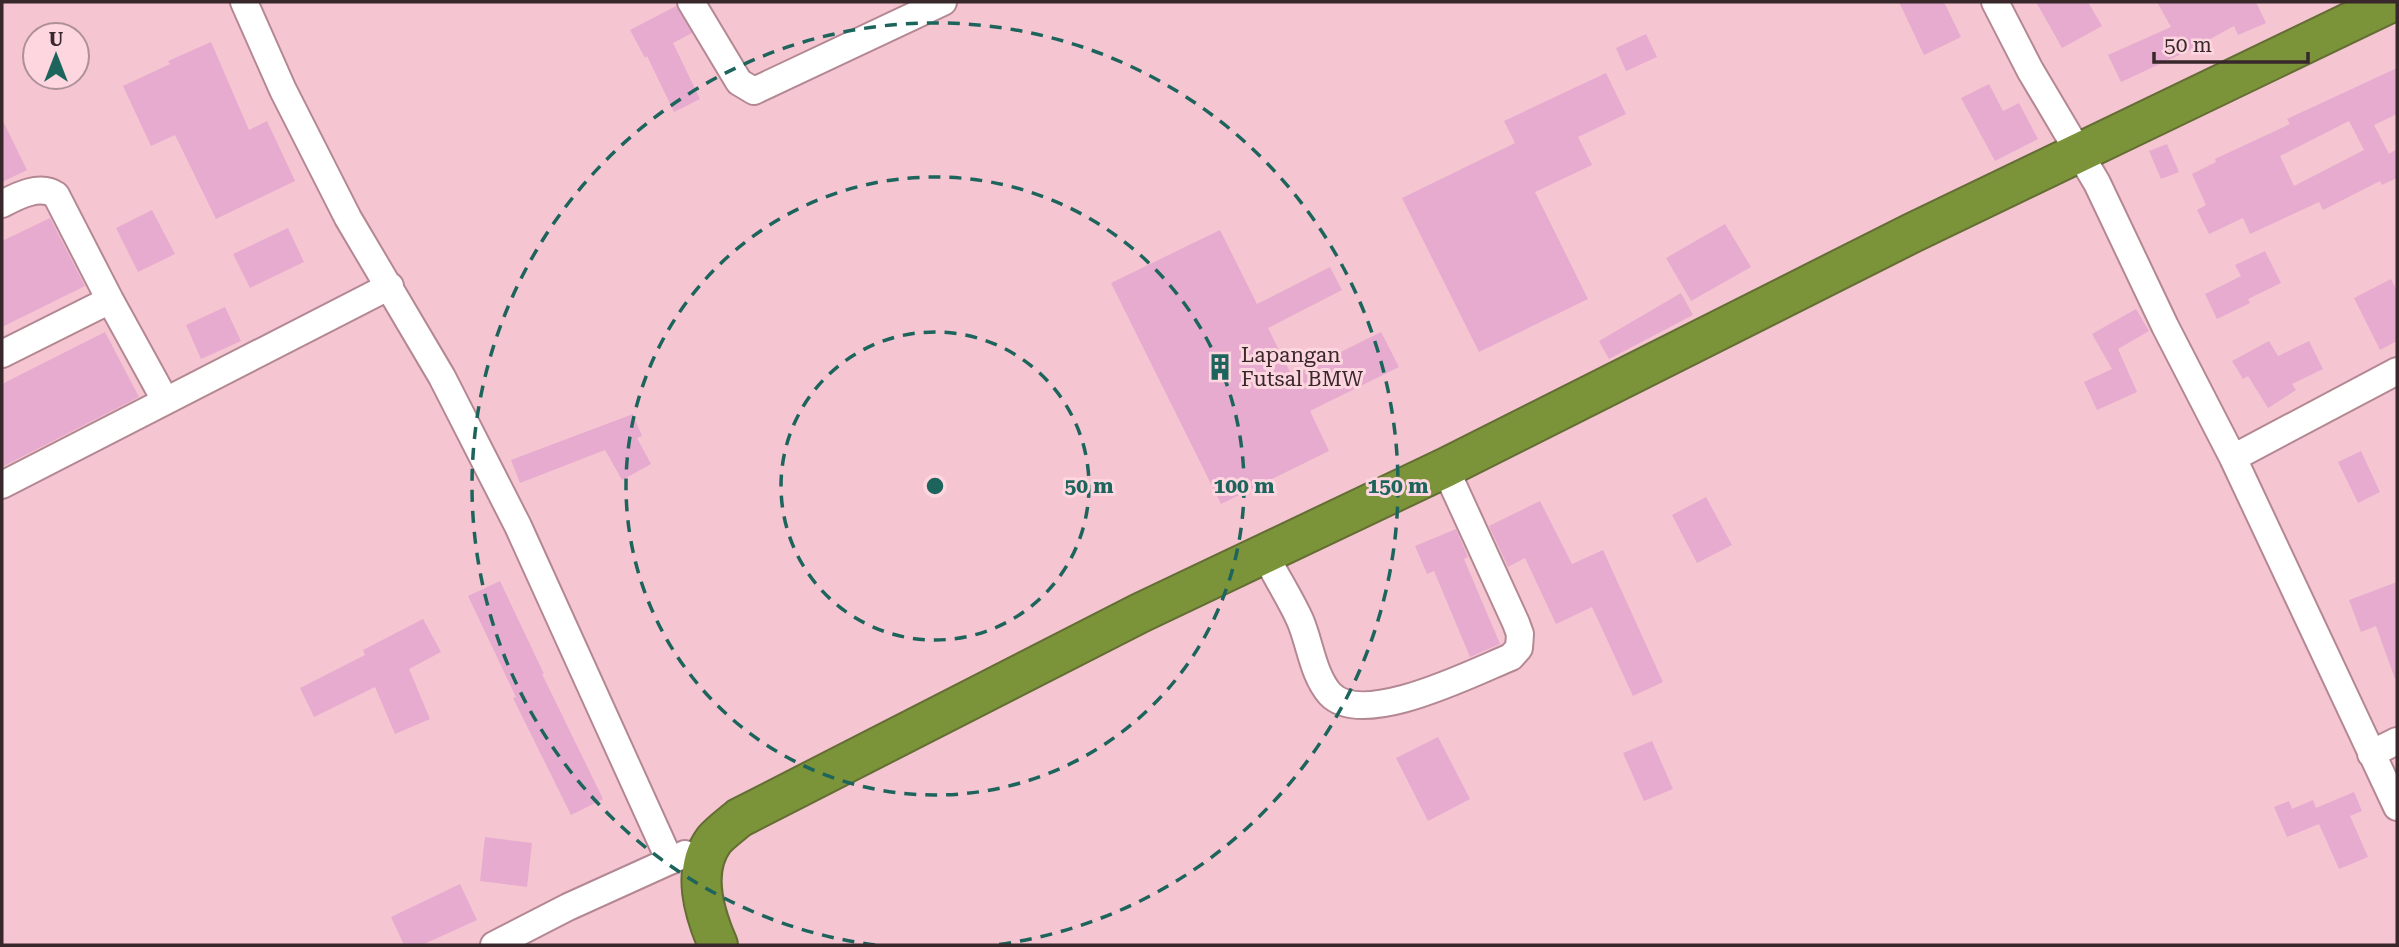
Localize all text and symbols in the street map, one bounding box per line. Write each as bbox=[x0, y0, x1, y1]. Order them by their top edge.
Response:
north arrow bbox=[21, 21, 91, 91]
scale bar bbox=[2154, 21, 2308, 65]
text: U bbox=[49, 28, 64, 51]
text: 50 m bbox=[2164, 33, 2212, 57]
place label: Lapangan Futsal BMW bbox=[1241, 343, 1364, 391]
building icon: Lapangan Futsal BMW bbox=[1205, 352, 1235, 382]
centre of rings bbox=[923, 474, 947, 498]
text: 50 m bbox=[1064, 474, 1114, 498]
text: 100 m bbox=[1214, 474, 1274, 498]
text: 150 m bbox=[1368, 474, 1428, 498]

